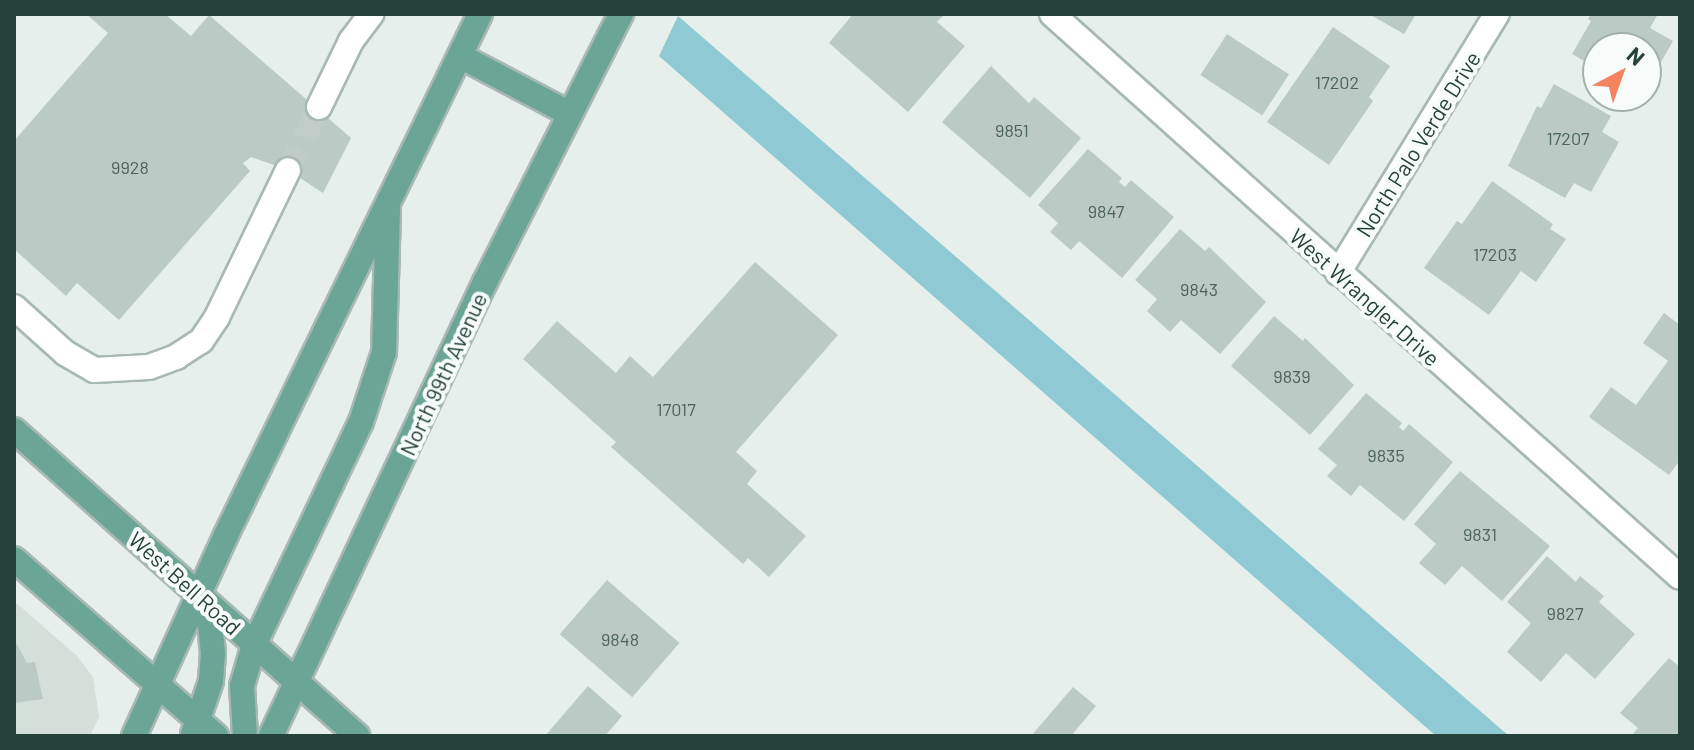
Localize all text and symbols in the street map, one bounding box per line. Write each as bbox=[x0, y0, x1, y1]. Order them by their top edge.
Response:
north arrow bbox=[1582, 32, 1662, 112]
text: N bbox=[1622, 41, 1650, 70]
street label: North Palo Verde Drive bbox=[1350, 46, 1486, 242]
house number: 17202 bbox=[1315, 71, 1359, 93]
house number: 9851 bbox=[995, 119, 1029, 141]
house number: 17207 bbox=[1546, 127, 1590, 149]
house number: 9928 bbox=[111, 156, 149, 178]
house number: 9847 bbox=[1088, 200, 1124, 222]
street label: West Wrangler Drive bbox=[1284, 223, 1446, 371]
house number: 17203 bbox=[1473, 243, 1517, 265]
house number: 9843 bbox=[1180, 278, 1218, 300]
street label: North 99th Avenue bbox=[394, 288, 492, 460]
house number: 9839 bbox=[1273, 365, 1311, 387]
house number: 17017 bbox=[656, 398, 696, 420]
house number: 9835 bbox=[1367, 444, 1405, 466]
house number: 9831 bbox=[1463, 523, 1497, 545]
street label: West Bell Road bbox=[124, 526, 246, 640]
house number: 9827 bbox=[1547, 602, 1583, 624]
house number: 9848 bbox=[601, 628, 639, 650]

